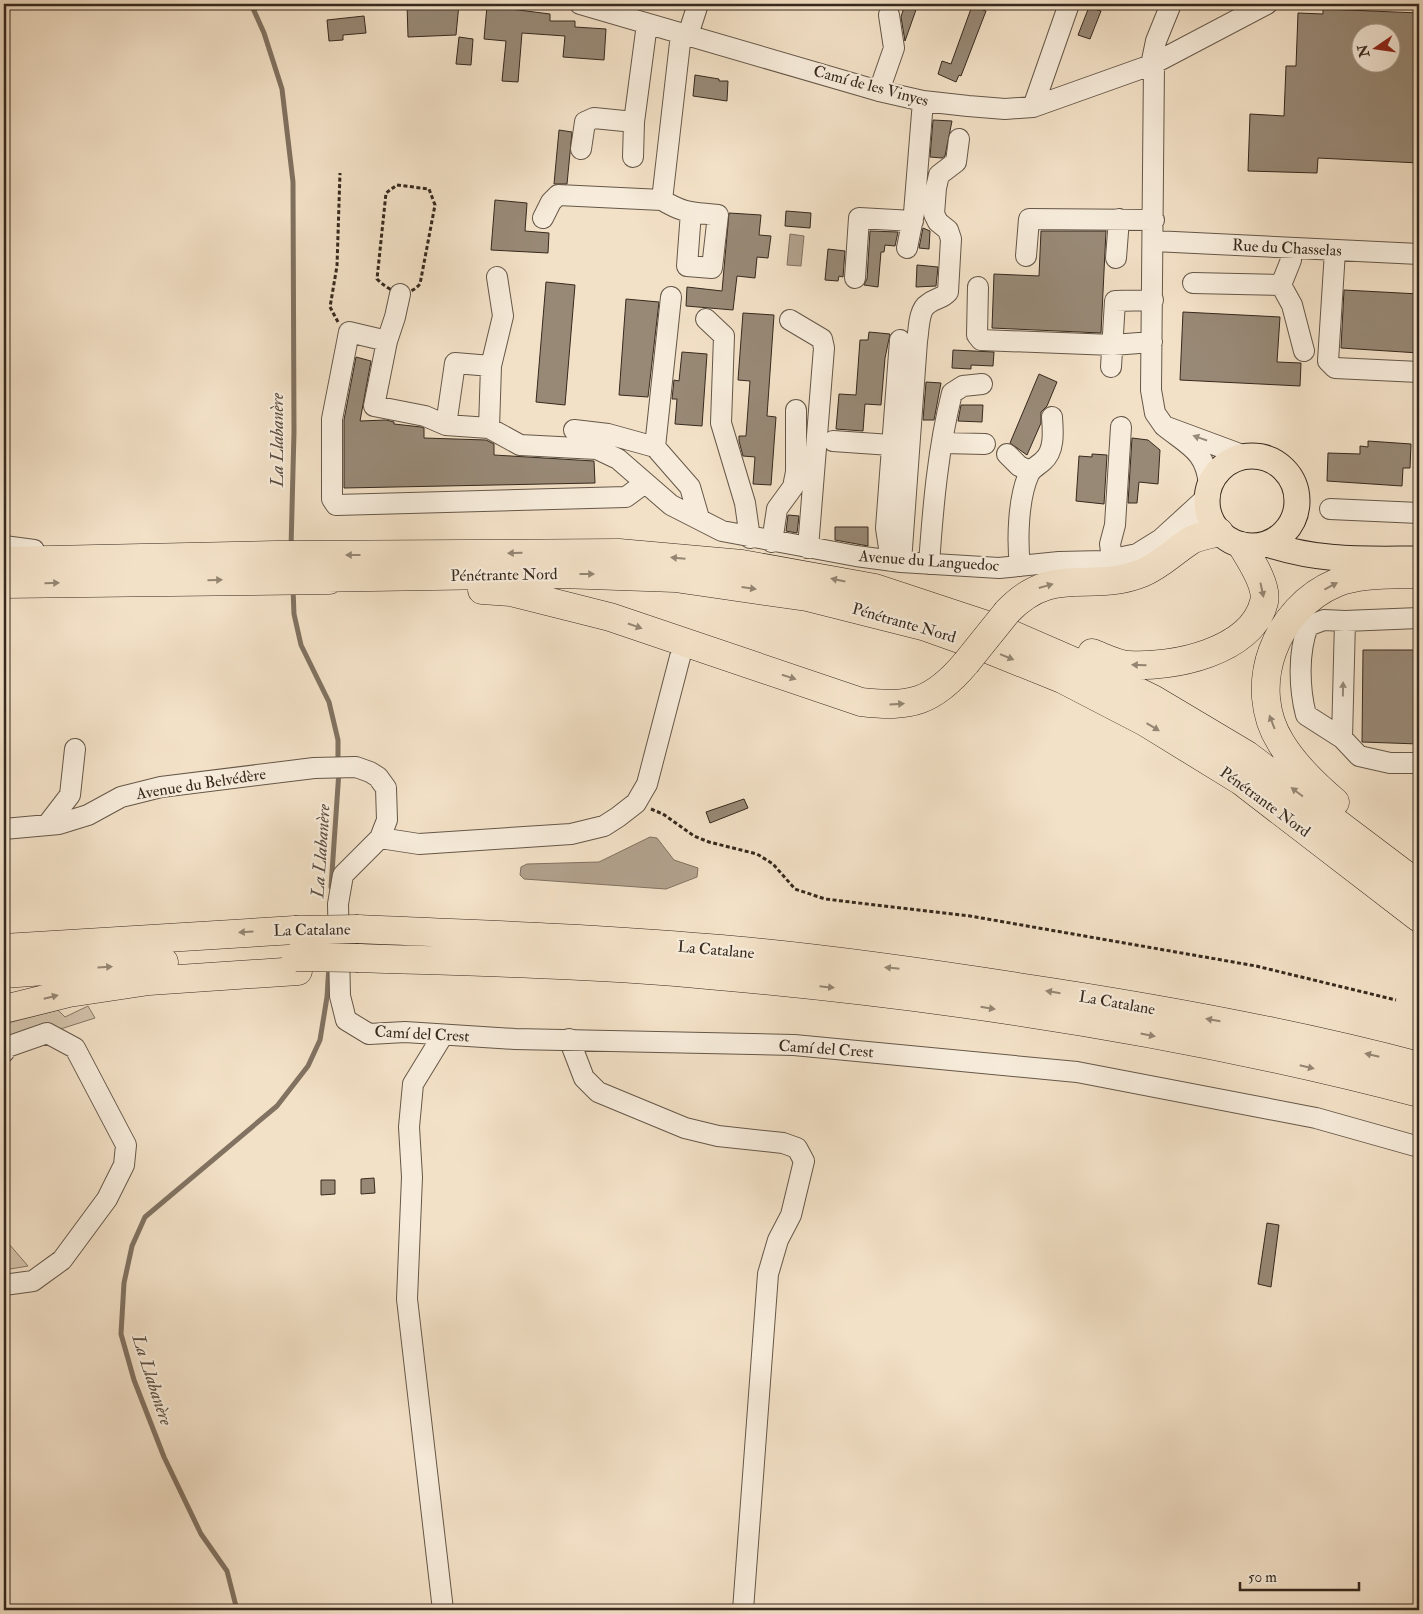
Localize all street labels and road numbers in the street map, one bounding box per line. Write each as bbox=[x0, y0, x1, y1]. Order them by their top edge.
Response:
street label: Camí de les Vinyes bbox=[811, 61, 931, 111]
street label: Rue du Chasselas bbox=[1232, 235, 1342, 261]
street label: Avenue du Languedoc bbox=[857, 546, 1000, 576]
street label: Pénétrante Nord bbox=[450, 564, 558, 586]
street label: Pénétrante Nord bbox=[850, 599, 958, 647]
street label: Pénétrante Nord bbox=[1216, 762, 1314, 842]
street label: Avenue du Belvédère bbox=[134, 764, 268, 804]
street label: La Catalane bbox=[273, 919, 351, 941]
street label: La Catalane bbox=[677, 937, 756, 963]
street label: La Catalane bbox=[1077, 986, 1157, 1020]
street label: Camí del Crest bbox=[374, 1022, 470, 1046]
street label: Camí del Crest bbox=[778, 1036, 874, 1062]

